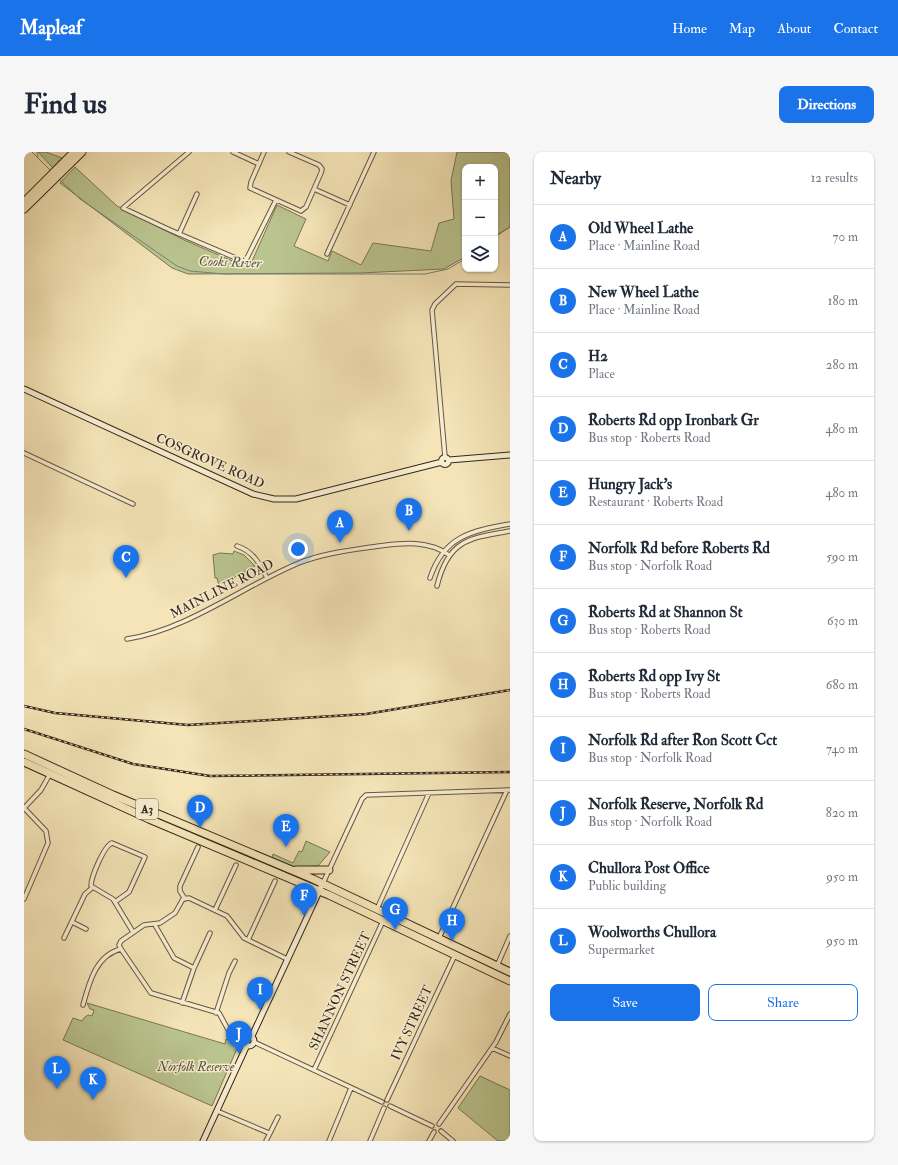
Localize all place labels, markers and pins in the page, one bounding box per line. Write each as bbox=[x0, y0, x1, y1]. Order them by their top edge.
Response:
pin: B bbox=[396, 498, 422, 531]
pin: A bbox=[327, 510, 353, 543]
pin: C bbox=[113, 545, 139, 578]
pin: D bbox=[187, 795, 213, 828]
pin: E bbox=[273, 814, 299, 847]
pin: F bbox=[291, 883, 317, 916]
pin: G bbox=[382, 897, 408, 930]
pin: H bbox=[439, 908, 465, 941]
pin: I bbox=[247, 977, 273, 1010]
pin: J bbox=[226, 1021, 252, 1054]
pin: L bbox=[44, 1056, 70, 1089]
pin: K bbox=[80, 1067, 106, 1100]

